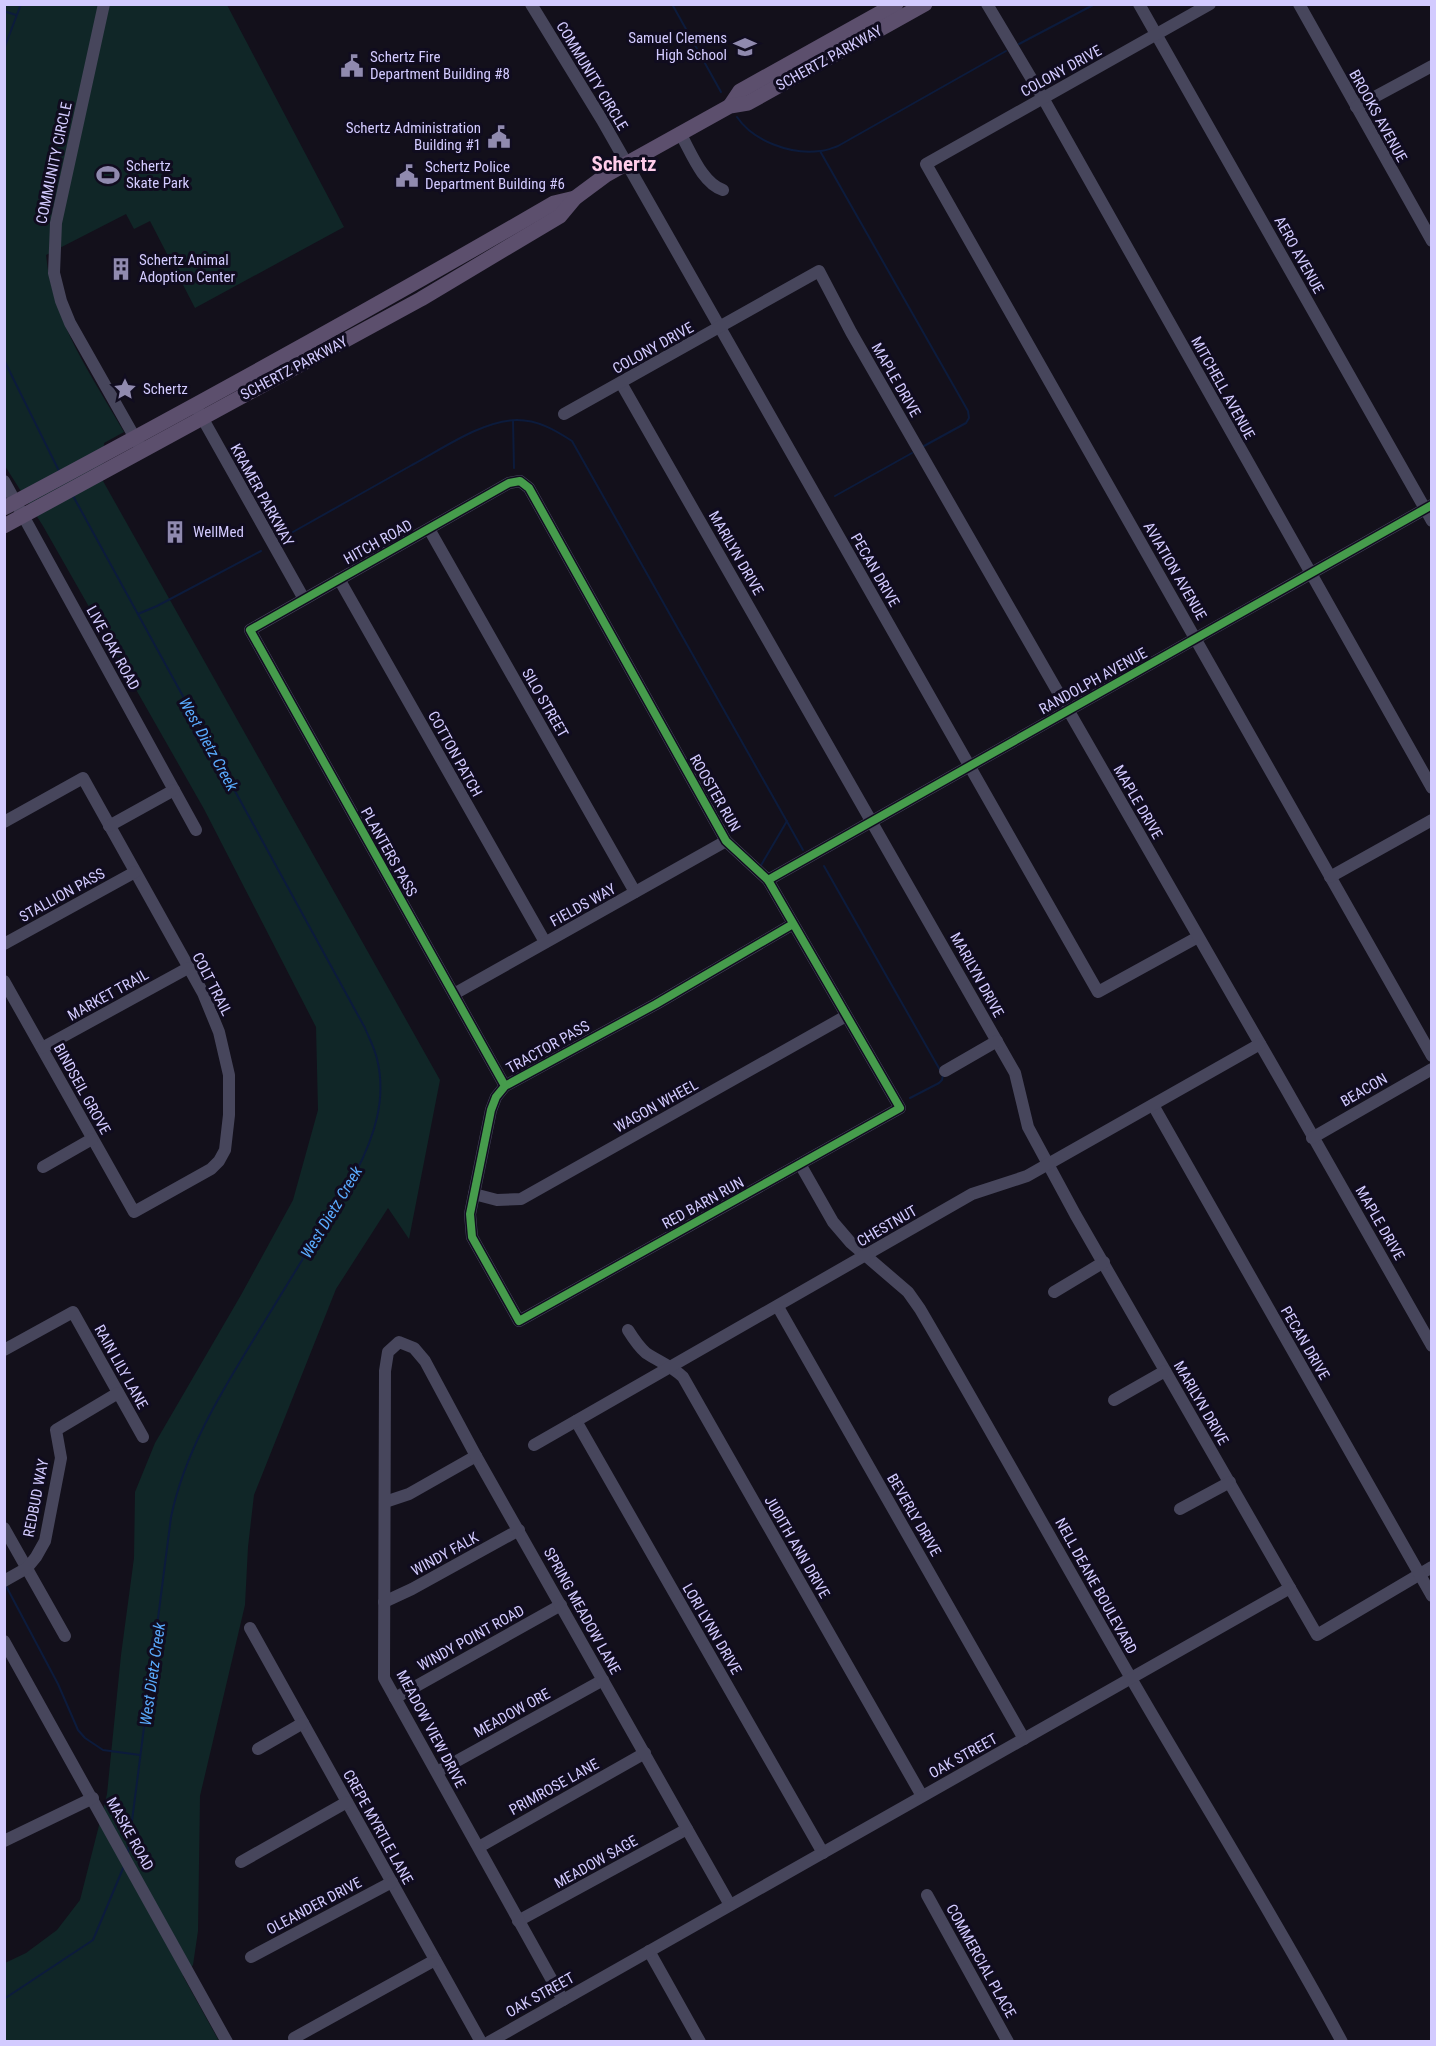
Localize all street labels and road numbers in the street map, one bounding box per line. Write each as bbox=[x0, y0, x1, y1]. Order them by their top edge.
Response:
street label: COMMUNITY CIRCLE bbox=[552, 18, 632, 134]
street label: SCHERTZ PARKWAY bbox=[773, 21, 885, 95]
street label: COLONY DRIVE bbox=[1017, 41, 1105, 101]
street label: BROOKS AVENUE bbox=[1345, 67, 1411, 165]
street label: COMMUNITY CIRCLE bbox=[32, 100, 76, 226]
street label: AERO AVENUE bbox=[1270, 213, 1328, 297]
street label: COLONY DRIVE bbox=[609, 318, 697, 378]
street label: SCHERTZ PARKWAY bbox=[237, 332, 351, 404]
street label: MITCHELL AVENUE bbox=[1187, 334, 1259, 442]
street label: MAPLE DRIVE bbox=[868, 340, 924, 420]
street label: KRAMER PARKWAY bbox=[226, 441, 298, 549]
street label: MARILYN DRIVE bbox=[705, 508, 767, 598]
street label: HITCH ROAD bbox=[341, 516, 415, 568]
street label: AVIATION AVENUE bbox=[1140, 519, 1210, 623]
street label: PECAN DRIVE bbox=[847, 530, 903, 610]
street label: LIVE OAK ROAD bbox=[82, 603, 144, 693]
street label: RANDOLPH AVENUE bbox=[1036, 644, 1150, 718]
street label: SILO STREET bbox=[518, 665, 572, 741]
street label: COTTON PATCH bbox=[424, 708, 486, 800]
street label: ROOSTER RUN bbox=[686, 751, 744, 835]
street label: MAPLE DRIVE bbox=[1110, 762, 1166, 842]
street label: PLANTERS PASS bbox=[357, 804, 421, 900]
street label: STALLION PASS bbox=[16, 864, 108, 926]
street label: FIELDS WAY bbox=[547, 880, 619, 930]
street label: MARILYN DRIVE bbox=[946, 930, 1008, 1020]
street label: COLT TRAIL bbox=[188, 949, 236, 1019]
street label: MARKET TRAIL bbox=[64, 965, 152, 1025]
street label: TRACTOR PASS bbox=[503, 1017, 593, 1077]
street label: BINDSEIL GROVE bbox=[50, 1041, 114, 1137]
street label: BEACON bbox=[1337, 1069, 1391, 1111]
street label: WAGON WHEEL bbox=[611, 1076, 701, 1136]
street label: RED BARN RUN bbox=[659, 1173, 747, 1233]
street label: MAPLE DRIVE bbox=[1352, 1183, 1408, 1263]
street label: CHESTNUT bbox=[854, 1202, 920, 1250]
street label: PECAN DRIVE bbox=[1277, 1303, 1333, 1383]
street label: RAIN LILY LANE bbox=[90, 1322, 152, 1412]
street label: MARILYN DRIVE bbox=[1170, 1358, 1232, 1448]
street label: REDBUD WAY bbox=[20, 1457, 52, 1539]
street label: BEVERLY DRIVE bbox=[883, 1471, 945, 1559]
street label: JUDITH ANN DRIVE bbox=[760, 1493, 834, 1601]
street label: NELL DEANE BOULEVARD bbox=[1051, 1515, 1141, 1657]
street label: WINDY FALK bbox=[408, 1528, 482, 1580]
street label: SPRING MEADOW LANE bbox=[540, 1545, 624, 1677]
street label: LORI LYNN DRIVE bbox=[679, 1580, 745, 1678]
street label: WINDY POINT ROAD bbox=[415, 1601, 527, 1675]
street label: MEADOW VIEW DRIVE bbox=[392, 1667, 470, 1791]
street label: MEADOW ORE bbox=[471, 1685, 553, 1741]
street label: OAK STREET bbox=[926, 1730, 1001, 1782]
street label: PRIMROSE LANE bbox=[506, 1755, 602, 1819]
street label: CREPE MYRTLE LANE bbox=[339, 1767, 417, 1887]
street label: MASKE ROAD bbox=[102, 1794, 158, 1874]
street label: MEADOW SAGE bbox=[551, 1832, 641, 1892]
street label: OLEANDER DRIVE bbox=[263, 1873, 365, 1939]
street label: COMMERCIAL PLACE bbox=[942, 1901, 1020, 2021]
street label: OAK STREET bbox=[503, 1969, 578, 2021]

